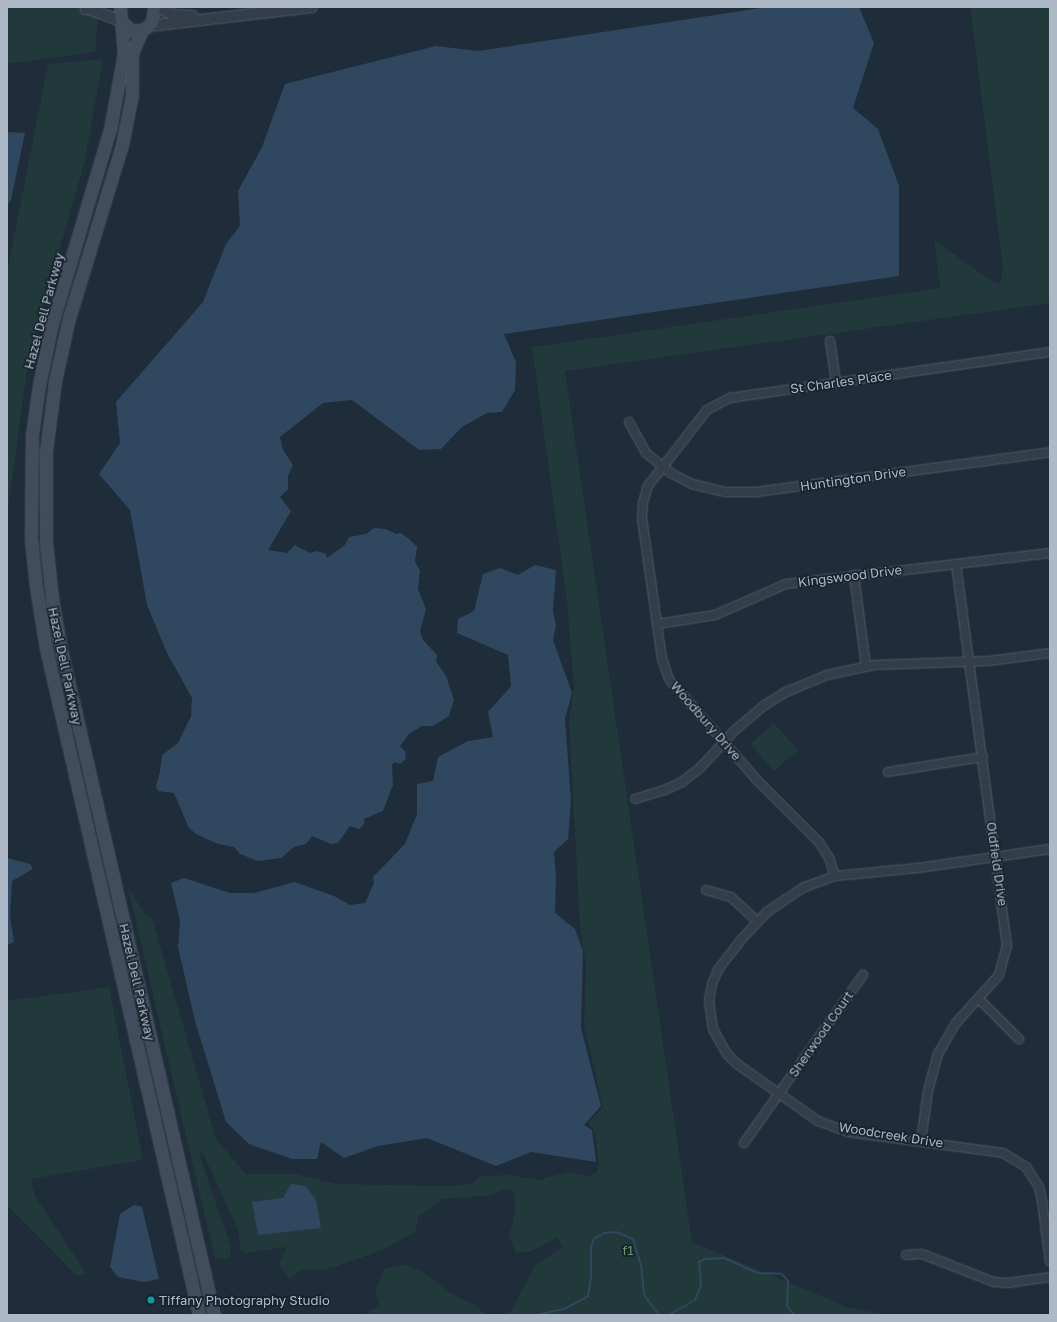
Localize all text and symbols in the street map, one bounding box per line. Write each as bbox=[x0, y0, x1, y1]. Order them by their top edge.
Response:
street label: Hazel Dell Parkway bbox=[21, 251, 67, 371]
street label: St Charles Place bbox=[789, 367, 893, 397]
street label: Huntington Drive bbox=[799, 464, 907, 494]
street label: Kingswood Drive bbox=[797, 562, 903, 590]
street label: Hazel Dell Parkway bbox=[45, 606, 85, 726]
street label: Woodbury Drive bbox=[667, 678, 745, 764]
street label: Oldfield Drive bbox=[983, 821, 1011, 907]
street label: Hazel Dell Parkway bbox=[116, 922, 158, 1042]
street label: Sherwood Court bbox=[786, 988, 856, 1080]
street label: Woodcreek Drive bbox=[838, 1119, 944, 1151]
park label: f1 bbox=[622, 1242, 634, 1258]
place label: Tiffany Photography Studio bbox=[159, 1292, 330, 1308]
marker: Tiffany Photography Studio bbox=[146, 1295, 156, 1305]

